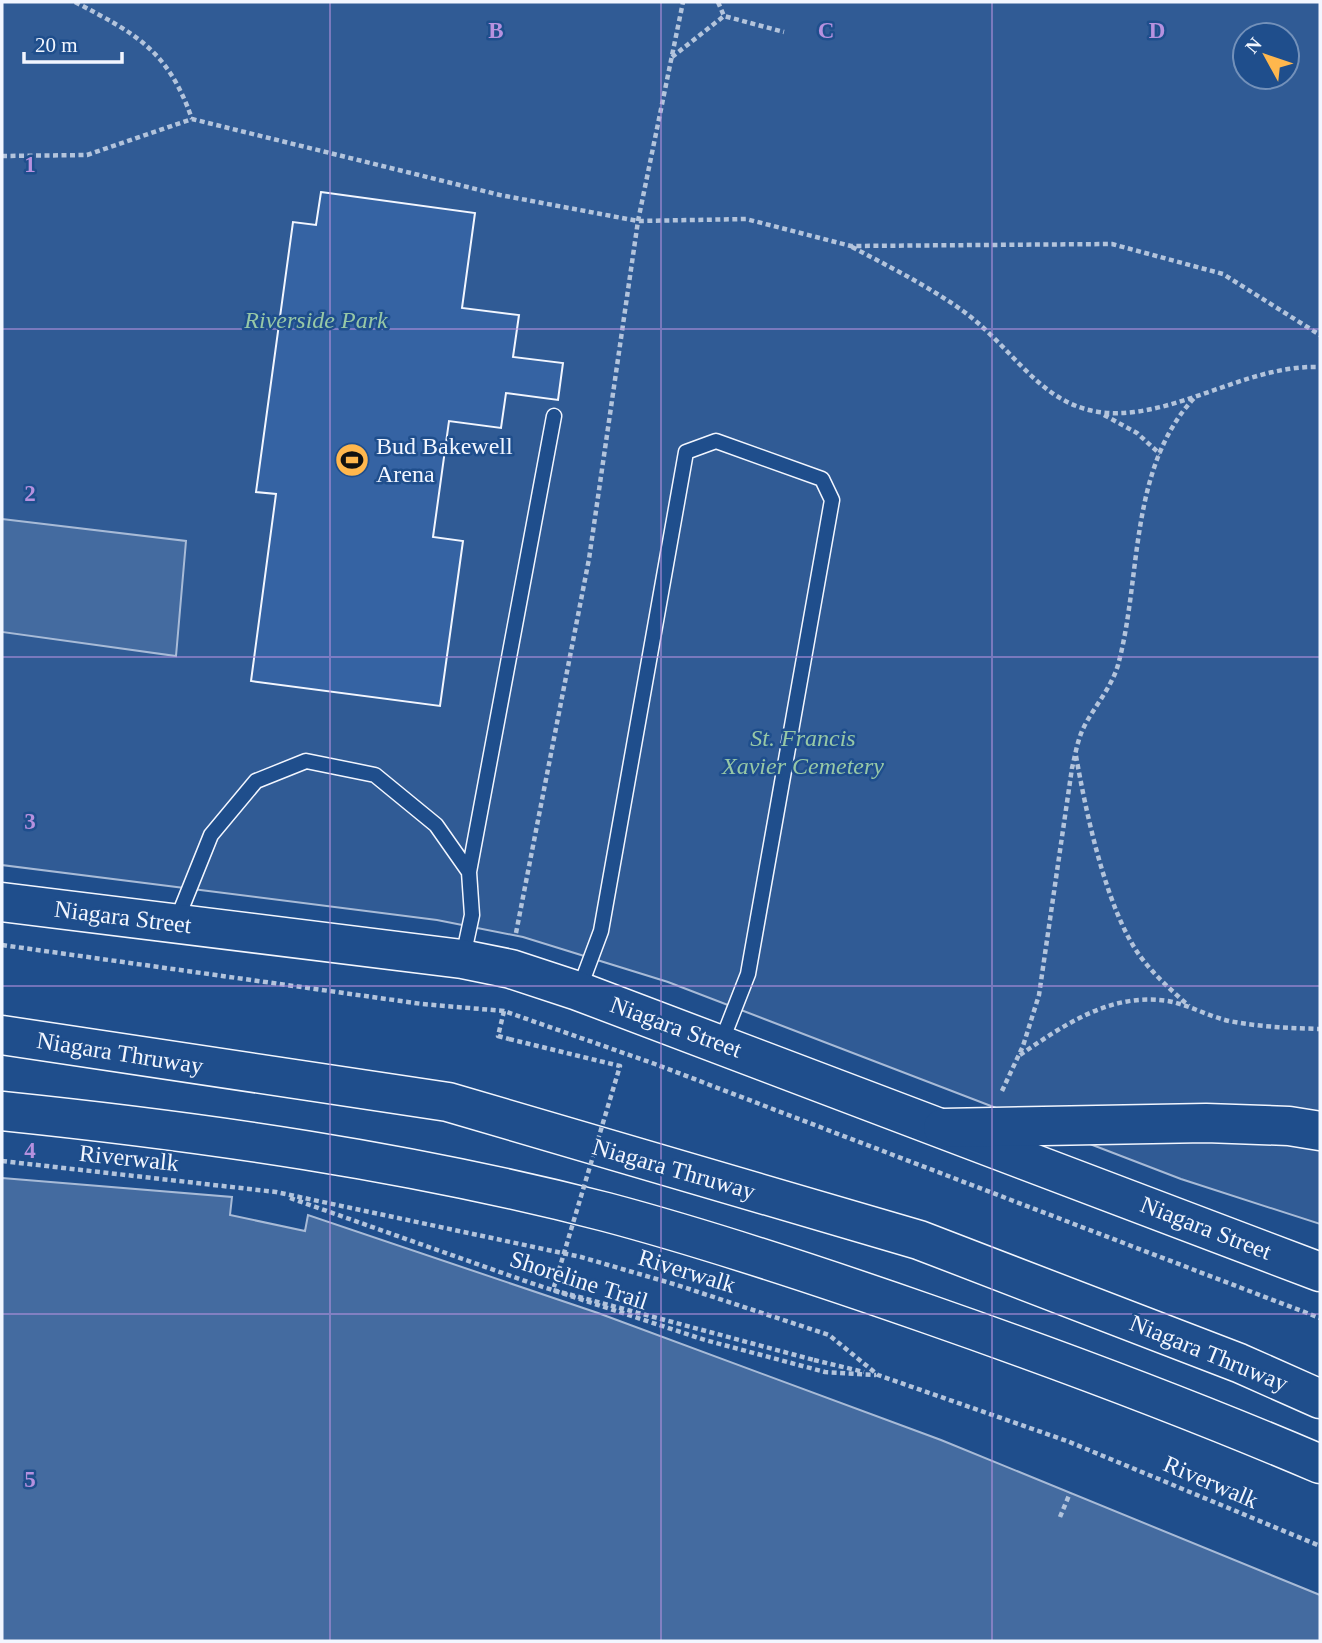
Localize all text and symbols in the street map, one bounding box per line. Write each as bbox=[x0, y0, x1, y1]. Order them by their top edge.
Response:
text: B bbox=[488, 18, 504, 43]
text: C bbox=[818, 18, 834, 43]
text: D bbox=[1149, 18, 1165, 43]
scale bar bbox=[24, 21, 122, 65]
north arrow bbox=[1231, 21, 1301, 91]
text: 20 m bbox=[35, 33, 78, 57]
text: N bbox=[1241, 33, 1266, 57]
text: 1 bbox=[24, 152, 36, 177]
park label: Riverside Park bbox=[243, 307, 388, 333]
place label: Bud Bakewell Arena bbox=[376, 433, 513, 487]
sports icon: Bud Bakewell Arena bbox=[333, 441, 371, 479]
text: 2 bbox=[24, 481, 36, 506]
park label: St. Francis Xavier Cemetery bbox=[721, 725, 884, 779]
text: 3 bbox=[24, 809, 36, 834]
street label: Niagara Street bbox=[53, 896, 193, 938]
street label: Niagara Street bbox=[607, 991, 746, 1063]
street label: Niagara Thruway bbox=[35, 1027, 205, 1079]
street label: Niagara Thruway bbox=[590, 1133, 758, 1205]
text: 4 bbox=[24, 1138, 36, 1163]
street label: Riverwalk bbox=[78, 1140, 180, 1176]
street label: Niagara Street bbox=[1137, 1191, 1275, 1265]
street label: Riverwalk bbox=[635, 1244, 739, 1298]
street label: Shoreline Trail bbox=[507, 1245, 651, 1315]
street label: Niagara Thruway bbox=[1126, 1309, 1292, 1397]
street label: Riverwalk bbox=[1160, 1450, 1262, 1514]
text: 5 bbox=[24, 1467, 36, 1492]

